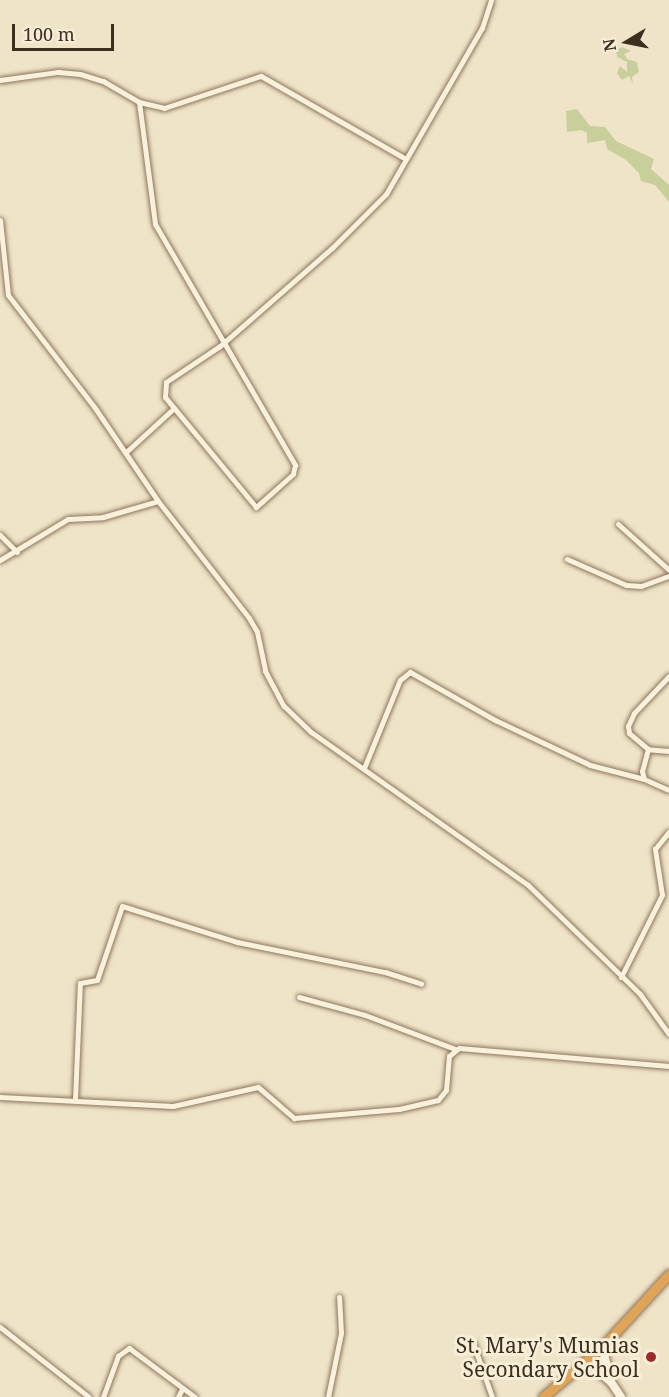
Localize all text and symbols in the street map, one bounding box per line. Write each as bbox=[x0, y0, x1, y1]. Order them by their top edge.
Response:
scale bar bbox=[15, 12, 117, 50]
north arrow bbox=[597, 12, 657, 72]
text: 100 m bbox=[23, 22, 75, 46]
text: N bbox=[597, 37, 621, 53]
place label: St. Mary's Mumias Secondary School bbox=[456, 1332, 639, 1382]
marker: St. Mary's Mumias Secondary School bbox=[644, 1350, 658, 1364]

